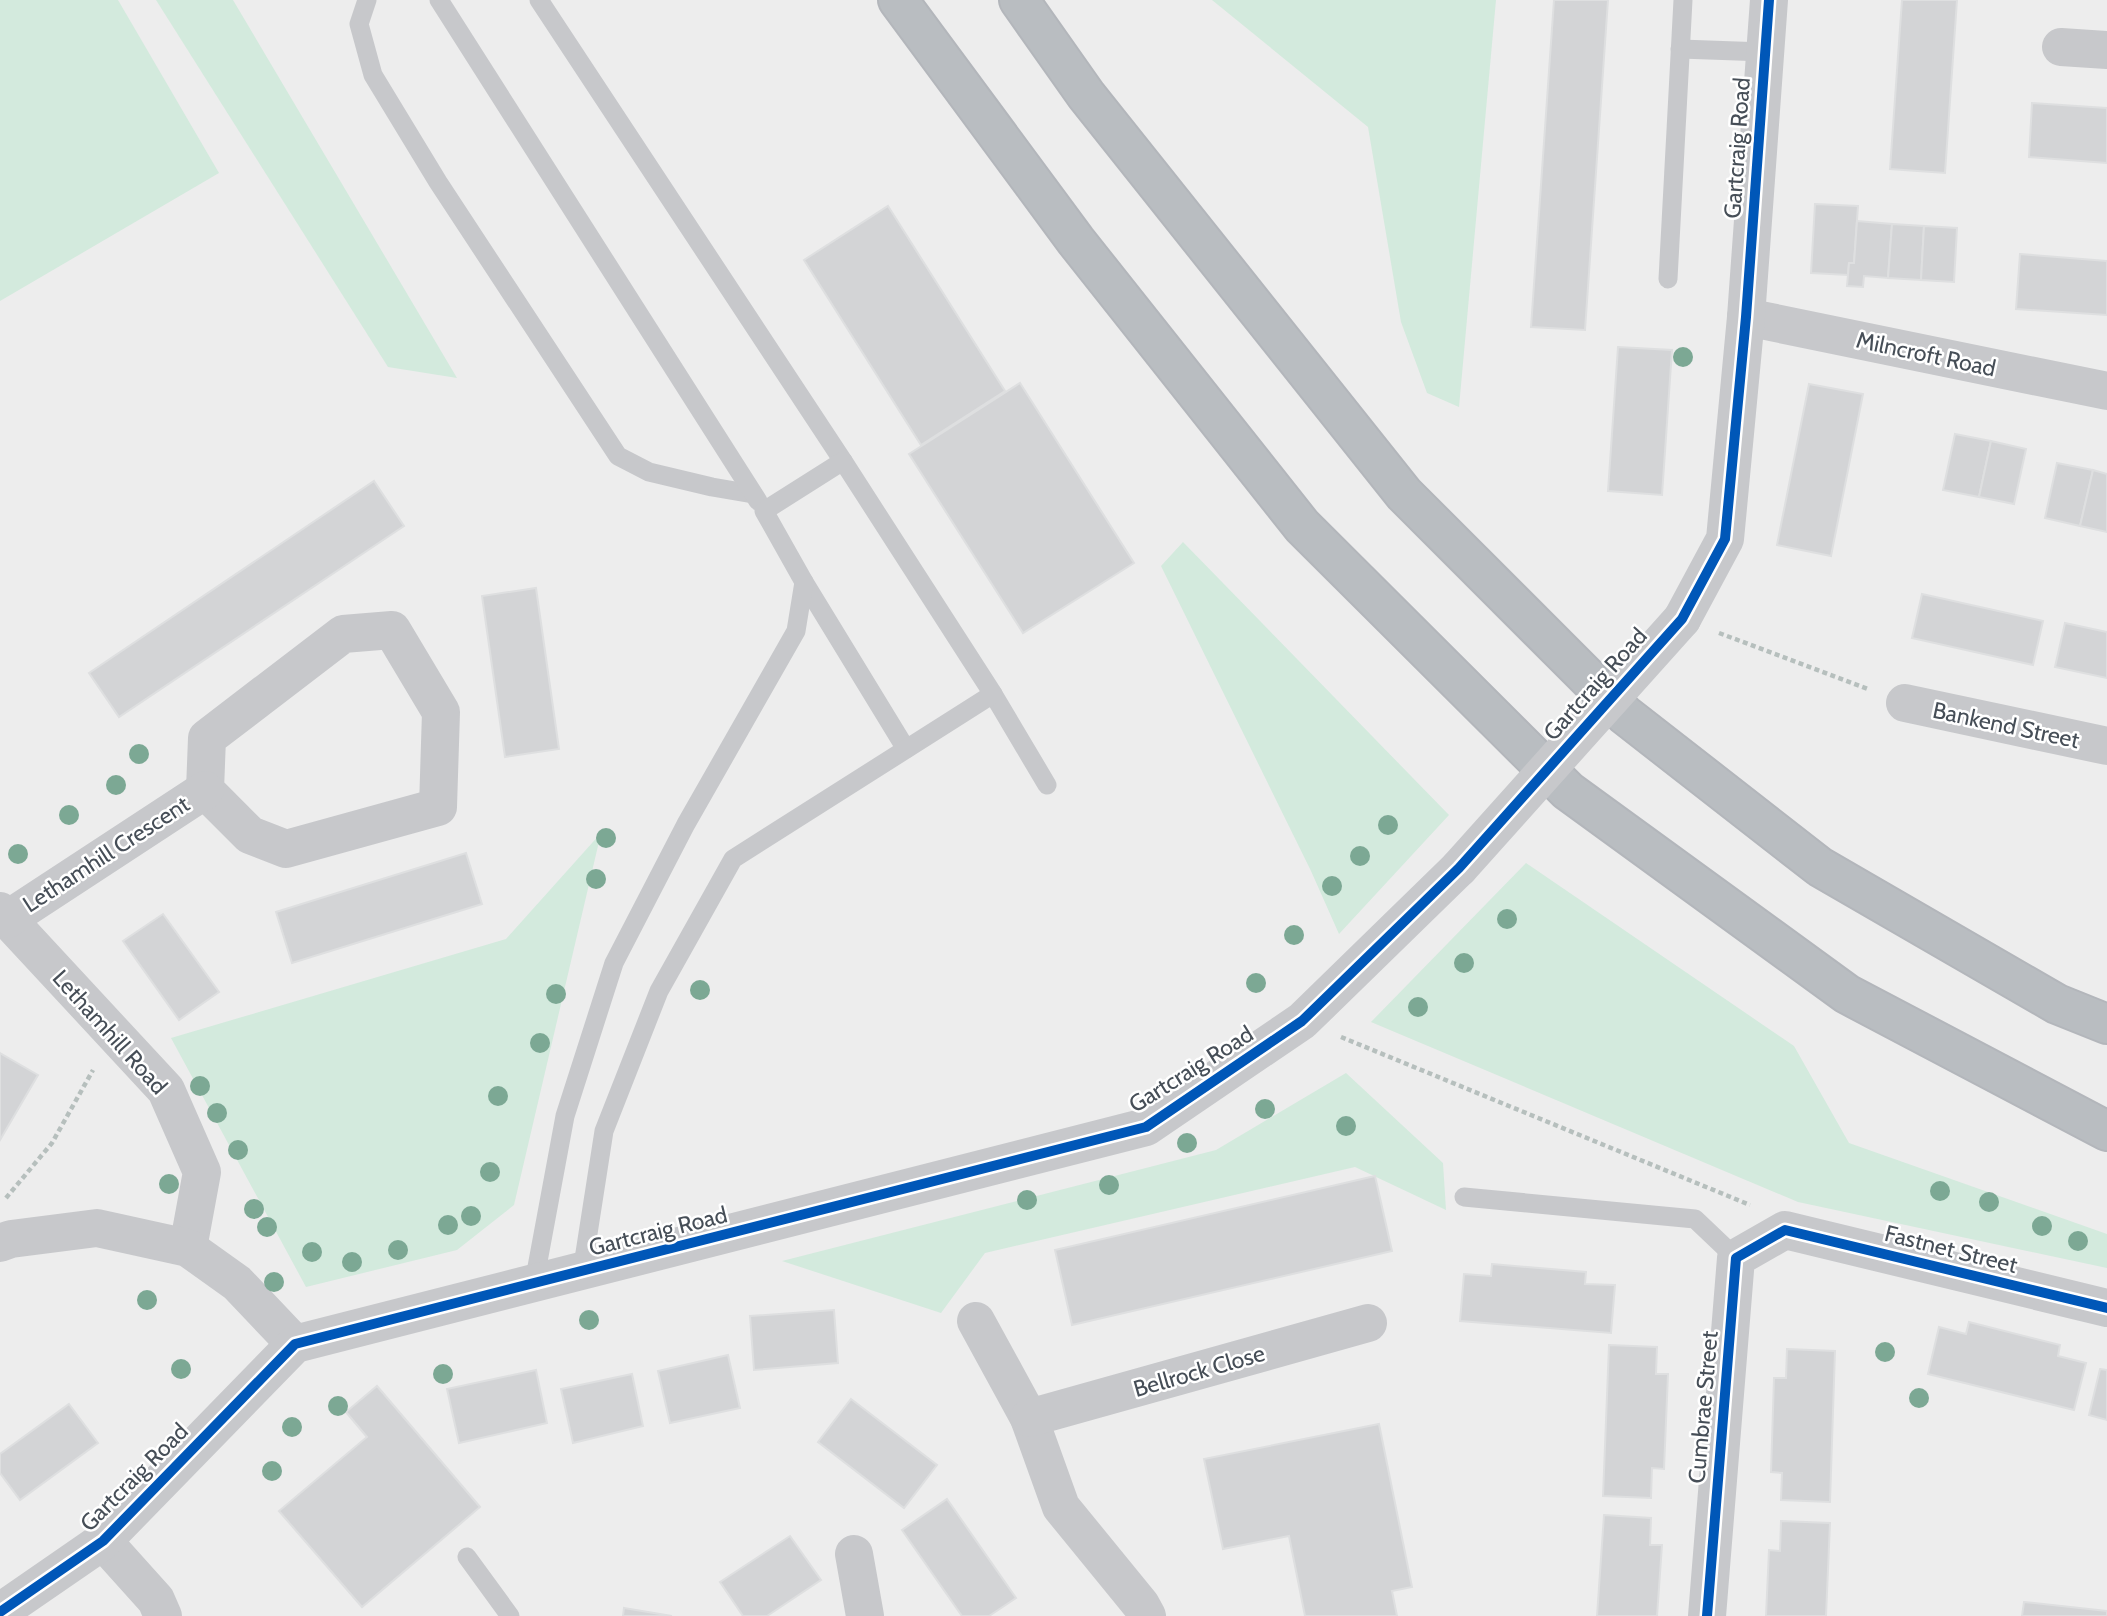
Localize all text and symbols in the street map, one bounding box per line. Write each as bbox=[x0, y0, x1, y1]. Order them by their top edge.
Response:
street label: Gartcraig Road bbox=[1718, 76, 1756, 220]
street label: Milncroft Road bbox=[1854, 326, 1998, 382]
street label: Gartcraig Road bbox=[1537, 622, 1653, 746]
street label: Bankend Street bbox=[1930, 696, 2082, 754]
street label: Lethamhill Crescent bbox=[18, 790, 195, 918]
street label: Lethamhill Road bbox=[47, 964, 173, 1100]
street label: Gartcraig Road bbox=[1124, 1020, 1258, 1118]
street label: Gartcraig Road bbox=[586, 1200, 730, 1262]
street label: Fastnet Street bbox=[1882, 1219, 2020, 1279]
street label: Cumbrae Street bbox=[1682, 1329, 1724, 1484]
street label: Bellrock Close bbox=[1130, 1339, 1268, 1403]
street label: Gartcraig Road bbox=[74, 1417, 194, 1537]

